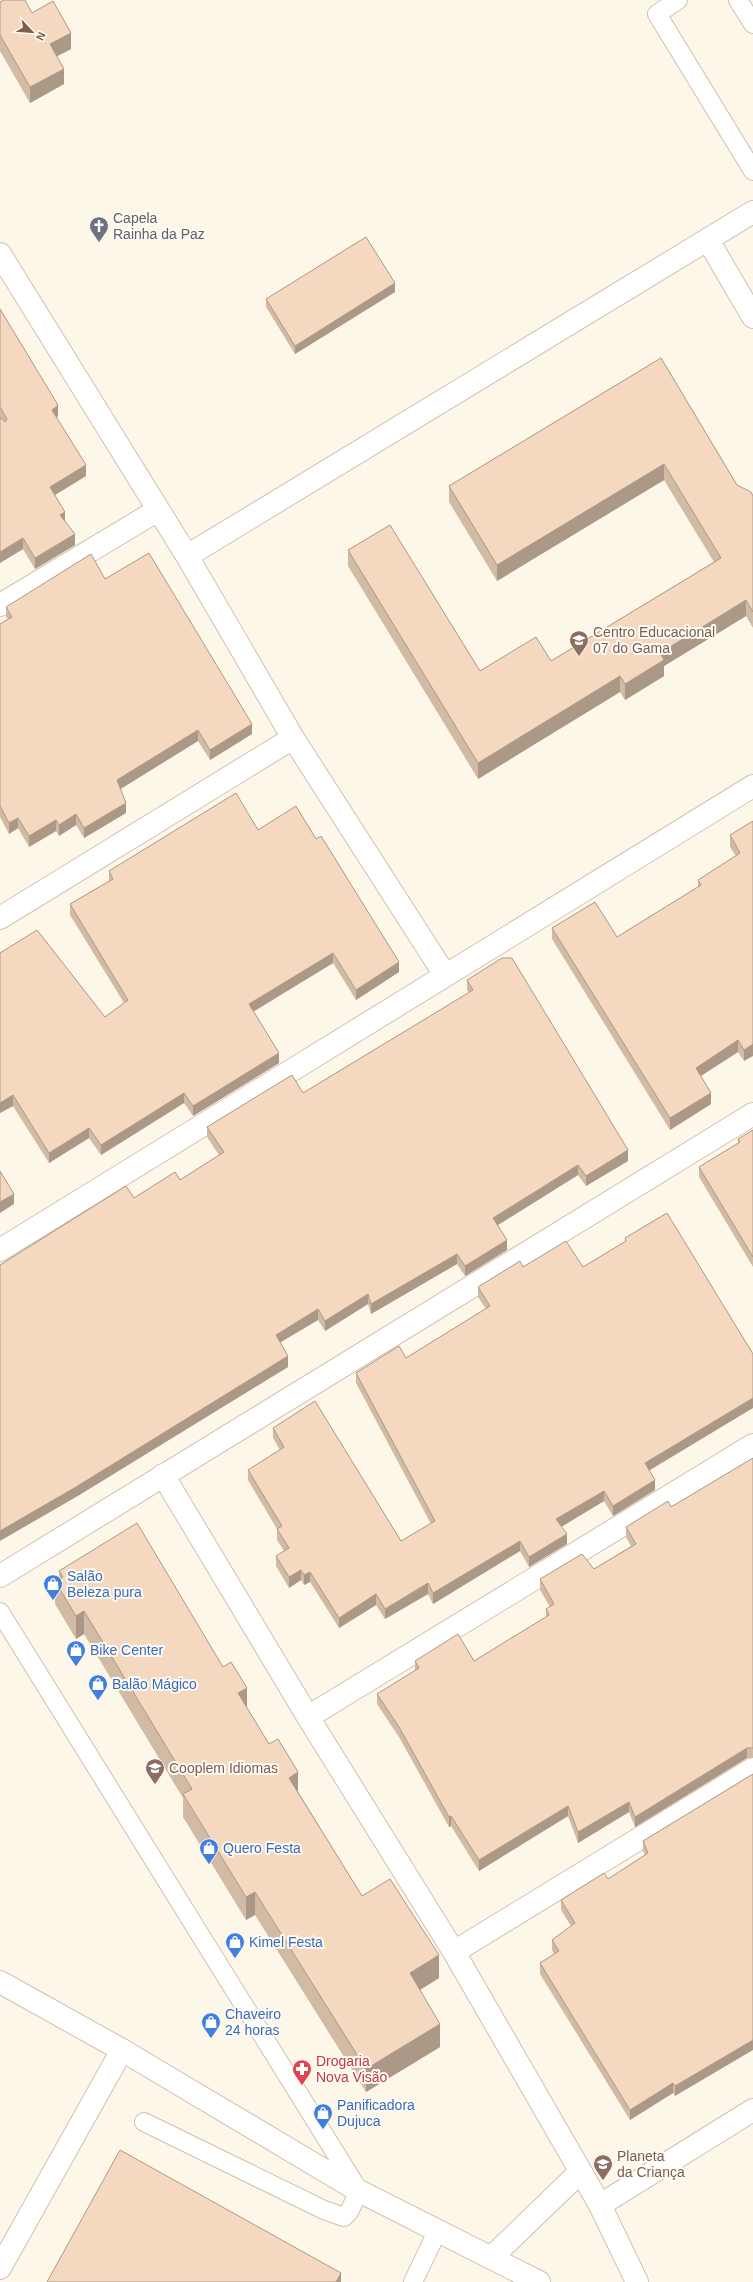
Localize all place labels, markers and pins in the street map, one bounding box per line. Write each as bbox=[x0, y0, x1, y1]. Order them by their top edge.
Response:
place label: Capela Rainha da Paz bbox=[113, 210, 205, 242]
church icon: Capela Rainha da Paz bbox=[88, 215, 110, 243]
place label: Centro Educacional 07 do Gama bbox=[593, 624, 715, 656]
school or university icon: Centro Educacional 07 do Gama bbox=[568, 629, 590, 657]
place label: Salão Beleza pura bbox=[67, 1568, 142, 1600]
shop icon: Salão Beleza pura bbox=[42, 1573, 64, 1601]
shop icon: Bike Center bbox=[65, 1639, 87, 1667]
place label: Bike Center bbox=[90, 1642, 163, 1658]
shop icon: Balão Mágico bbox=[87, 1673, 109, 1701]
place label: Balão Mágico bbox=[112, 1676, 197, 1692]
school or university icon: Cooplem Idiomas bbox=[144, 1757, 166, 1785]
place label: Cooplem Idiomas bbox=[169, 1760, 278, 1776]
shop icon: Quero Festa bbox=[198, 1837, 220, 1865]
place label: Quero Festa bbox=[223, 1840, 301, 1856]
shop icon: Kimel Festa bbox=[224, 1931, 246, 1959]
place label: Kimel Festa bbox=[249, 1934, 323, 1950]
place label: Chaveiro 24 horas bbox=[225, 2006, 281, 2038]
shop icon: Chaveiro 24 horas bbox=[200, 2011, 222, 2039]
place label: Drogaria Nova Visão bbox=[316, 2053, 388, 2085]
pharmacy icon: Drogaria Nova Visão bbox=[291, 2058, 313, 2086]
place label: Panificadora Dujuca bbox=[337, 2097, 415, 2129]
shop icon: Panificadora Dujuca bbox=[312, 2102, 334, 2130]
place label: Planeta da Criança bbox=[617, 2148, 685, 2180]
school or university icon: Planeta da Criança bbox=[592, 2153, 614, 2181]

